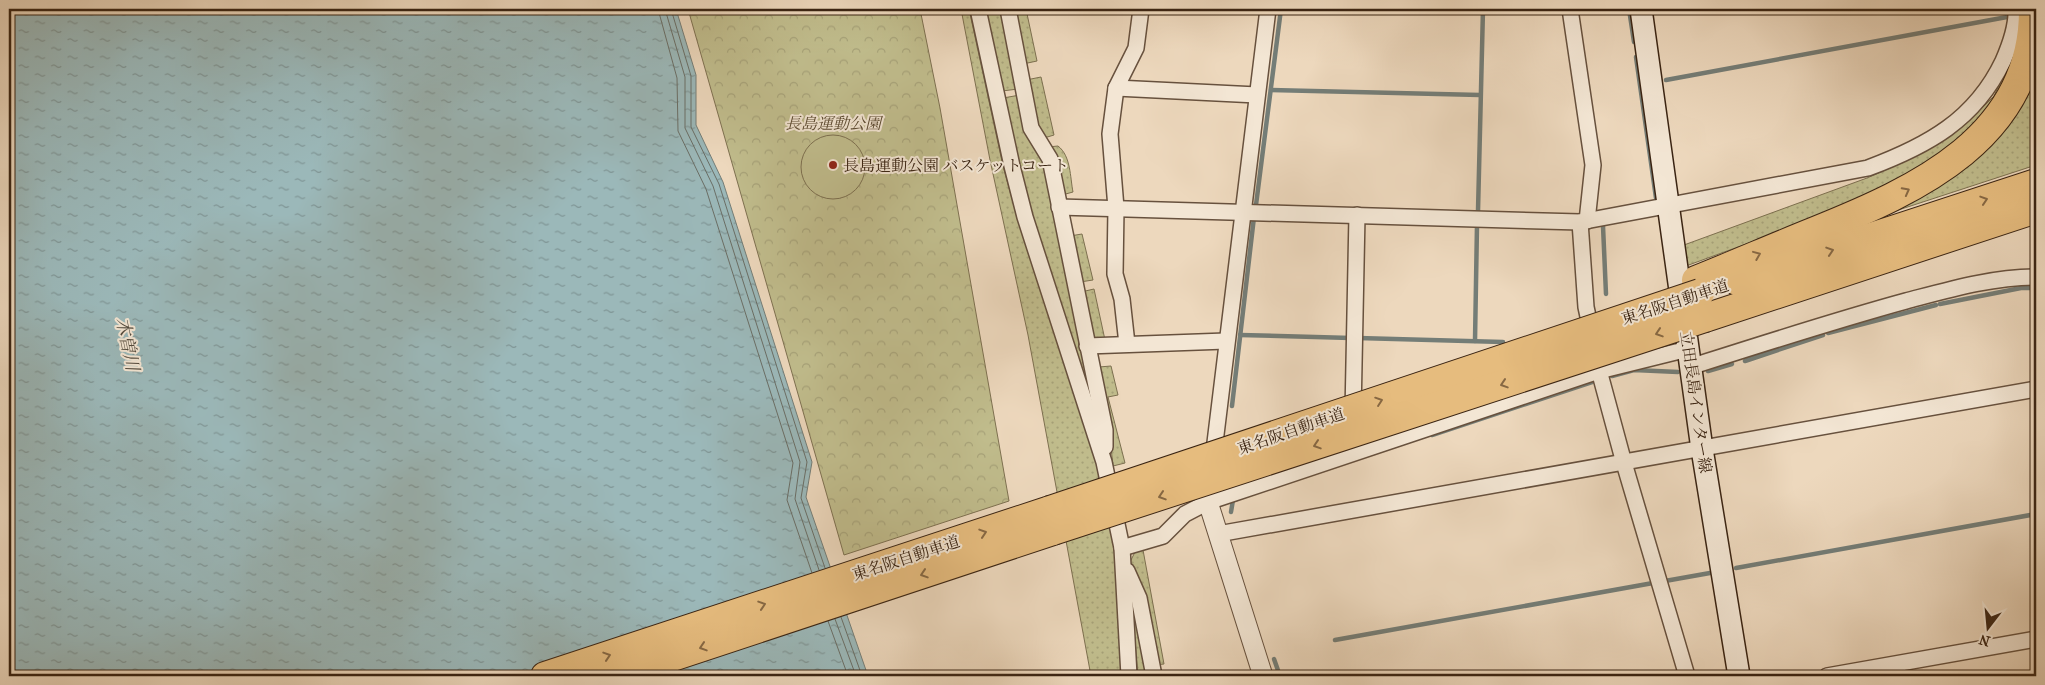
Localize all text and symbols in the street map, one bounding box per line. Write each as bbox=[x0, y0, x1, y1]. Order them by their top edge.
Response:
park label: 長島運動公園 bbox=[785, 114, 884, 133]
place label: 長島運動公園 バスケットコート bbox=[843, 156, 1069, 175]
marker: 長島運動公園 バスケットコート bbox=[827, 159, 839, 171]
one-way arrow bbox=[1901, 187, 1910, 197]
one-way arrow bbox=[1979, 196, 1988, 206]
one-way arrow bbox=[1825, 247, 1833, 257]
one-way arrow bbox=[1752, 251, 1761, 261]
street label: 東名阪自動車道 bbox=[1619, 276, 1731, 328]
water label: 木曽川 bbox=[111, 315, 143, 375]
one-way arrow bbox=[1655, 328, 1663, 338]
street label: 立田長島インター線 bbox=[1677, 330, 1715, 474]
one-way arrow bbox=[1500, 378, 1509, 388]
one-way arrow bbox=[1374, 397, 1382, 407]
street label: 東名阪自動車道 bbox=[1235, 404, 1347, 458]
one-way arrow bbox=[1313, 440, 1321, 450]
one-way arrow bbox=[1158, 490, 1167, 500]
one-way arrow bbox=[978, 528, 986, 538]
street label: 東名阪自動車道 bbox=[850, 532, 962, 584]
one-way arrow bbox=[920, 568, 928, 578]
one-way arrow bbox=[757, 601, 766, 611]
north arrow bbox=[1962, 602, 2012, 652]
text: N bbox=[1977, 630, 1992, 650]
one-way arrow bbox=[699, 641, 708, 651]
one-way arrow bbox=[603, 651, 611, 661]

